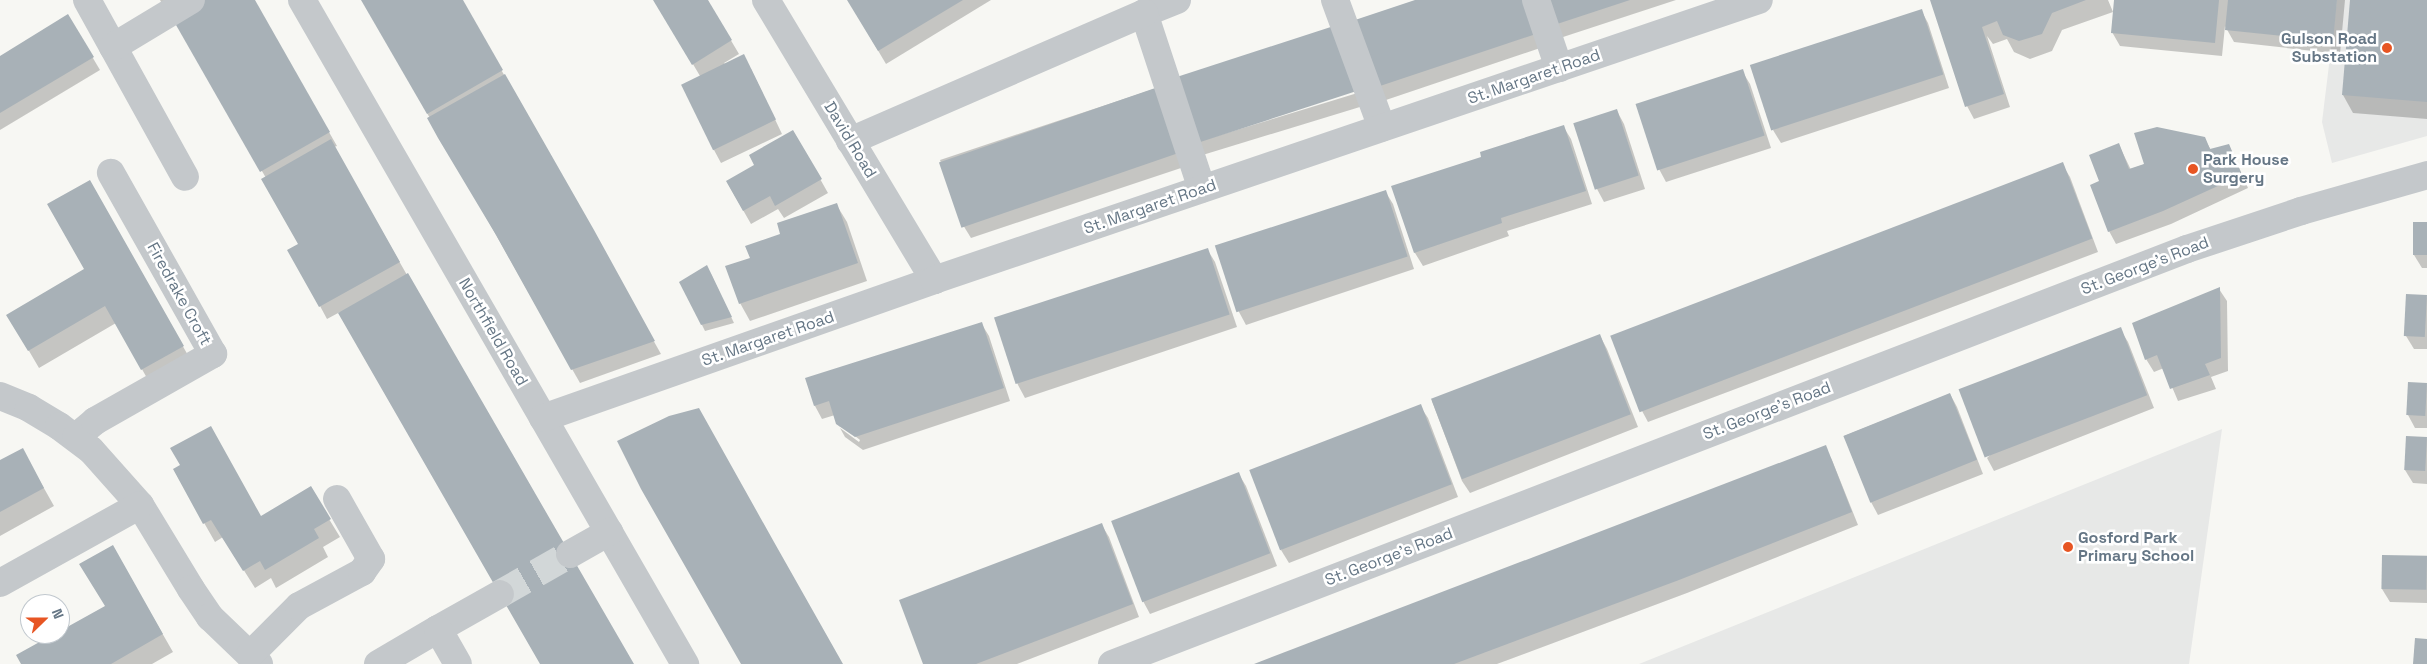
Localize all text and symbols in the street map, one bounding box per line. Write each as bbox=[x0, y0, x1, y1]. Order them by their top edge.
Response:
place label: Gulson Road Substation bbox=[2281, 29, 2377, 67]
marker: Gulson Road Substation bbox=[2381, 42, 2393, 54]
street label: St. Margaret Road bbox=[1465, 45, 1603, 109]
street label: David Road bbox=[820, 98, 880, 182]
place label: Park House Surgery bbox=[2203, 150, 2289, 188]
marker: Park House Surgery bbox=[2187, 163, 2199, 175]
street label: St. Margaret Road bbox=[1081, 175, 1219, 239]
street label: St. George's Road bbox=[2078, 233, 2212, 299]
street label: Firedrake Croft bbox=[143, 239, 215, 349]
street label: Northfield Road bbox=[454, 275, 532, 389]
street label: St. Margaret Road bbox=[699, 307, 837, 371]
street label: St. George's Road bbox=[1700, 378, 1834, 444]
street label: St. George's Road bbox=[1322, 524, 1456, 590]
place label: Gosford Park Primary School bbox=[2078, 528, 2194, 566]
marker: Gosford Park Primary School bbox=[2062, 541, 2074, 553]
north arrow bbox=[20, 594, 70, 644]
text: N bbox=[48, 606, 68, 621]

